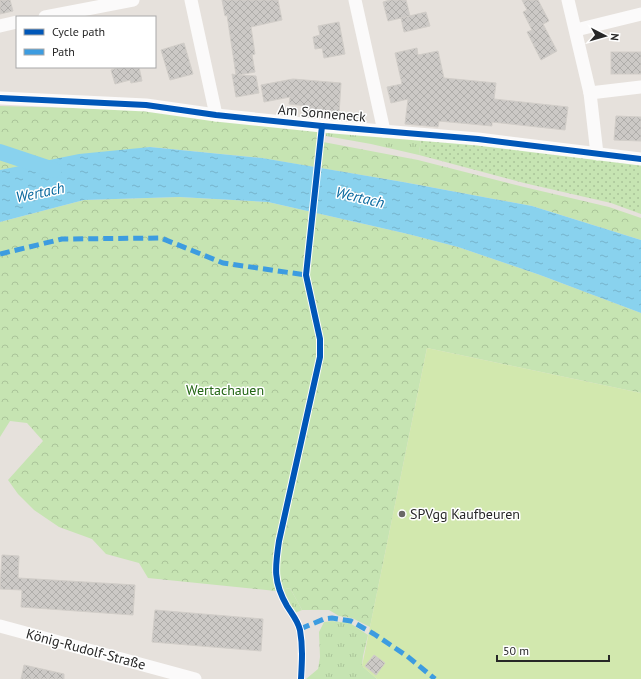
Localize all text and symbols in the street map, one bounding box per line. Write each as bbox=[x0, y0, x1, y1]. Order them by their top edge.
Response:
legend bbox=[16, 16, 156, 68]
north arrow bbox=[585, 16, 625, 56]
text: Cycle path bbox=[52, 24, 105, 39]
text: N bbox=[608, 33, 622, 41]
text: Path bbox=[52, 44, 75, 59]
street label: Am Sonneneck bbox=[277, 100, 367, 126]
water label: Wertach bbox=[14, 178, 66, 206]
water label: Wertach bbox=[334, 182, 386, 212]
park label: Wertachauen bbox=[186, 381, 264, 399]
place label: SPVgg Kaufbeuren bbox=[410, 505, 520, 523]
marker: SPVgg Kaufbeuren bbox=[397, 509, 407, 519]
street label: König-Rudolf-Straße bbox=[24, 624, 148, 674]
scale bar bbox=[497, 637, 609, 663]
text: 50 m bbox=[503, 643, 529, 658]

